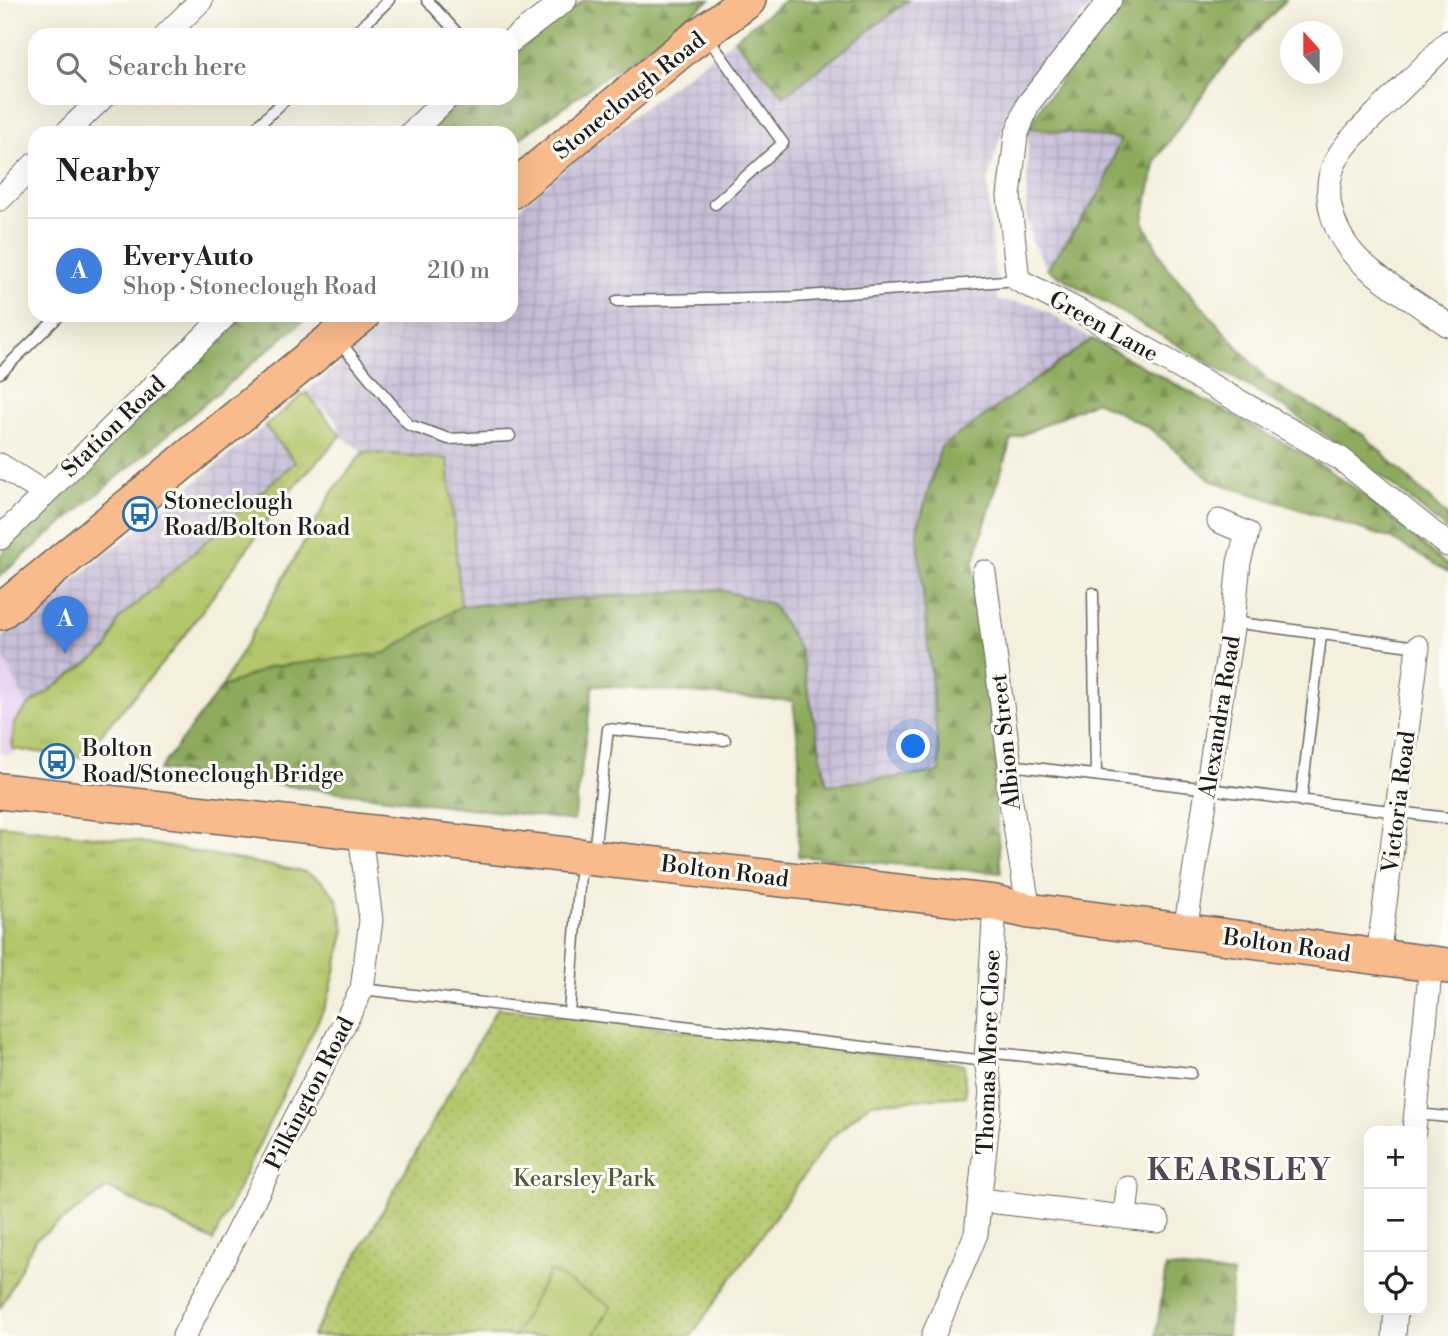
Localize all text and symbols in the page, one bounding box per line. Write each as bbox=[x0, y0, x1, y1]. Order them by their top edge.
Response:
north arrow bbox=[1280, 21, 1343, 84]
street label: Stoneclough Road bbox=[548, 26, 711, 166]
search box bbox=[28, 28, 518, 105]
icon: search bbox=[52, 48, 90, 86]
text: Search here bbox=[108, 51, 247, 83]
text: Nearby bbox=[56, 153, 160, 191]
text: EveryAuto bbox=[123, 241, 254, 273]
text: A bbox=[71, 257, 87, 285]
text: 210 m bbox=[427, 257, 490, 285]
text: Shop · Stoneclough Road bbox=[123, 273, 377, 301]
street label: Green Lane bbox=[1044, 285, 1163, 368]
street label: Station Road bbox=[56, 370, 172, 483]
place label: Stoneclough Road/Bolton Road bbox=[164, 488, 350, 542]
bus stop icon: Stoneclough Road/Bolton Road bbox=[121, 495, 159, 533]
pin: A bbox=[42, 596, 88, 654]
street label: Alexandra Road bbox=[1193, 634, 1247, 801]
street label: Albion Street bbox=[985, 672, 1027, 813]
your location bbox=[896, 729, 930, 763]
street label: Victoria Road bbox=[1376, 730, 1422, 876]
place label: Bolton Road/Stoneclough Bridge bbox=[81, 735, 344, 789]
bus stop icon: Bolton Road/Stoneclough Bridge bbox=[38, 742, 76, 780]
street label: Bolton Road bbox=[658, 850, 790, 894]
street label: Bolton Road bbox=[1220, 923, 1352, 969]
street label: Thomas More Close bbox=[971, 949, 1007, 1155]
street label: Pilkington Road bbox=[259, 1012, 360, 1175]
map controls bbox=[1364, 1126, 1427, 1315]
button: + bbox=[1364, 1126, 1427, 1189]
district label: KEARSLEY bbox=[1147, 1152, 1333, 1190]
park label: Kearsley Park bbox=[513, 1165, 656, 1193]
button: − bbox=[1364, 1189, 1427, 1252]
button: locate bbox=[1364, 1252, 1427, 1315]

